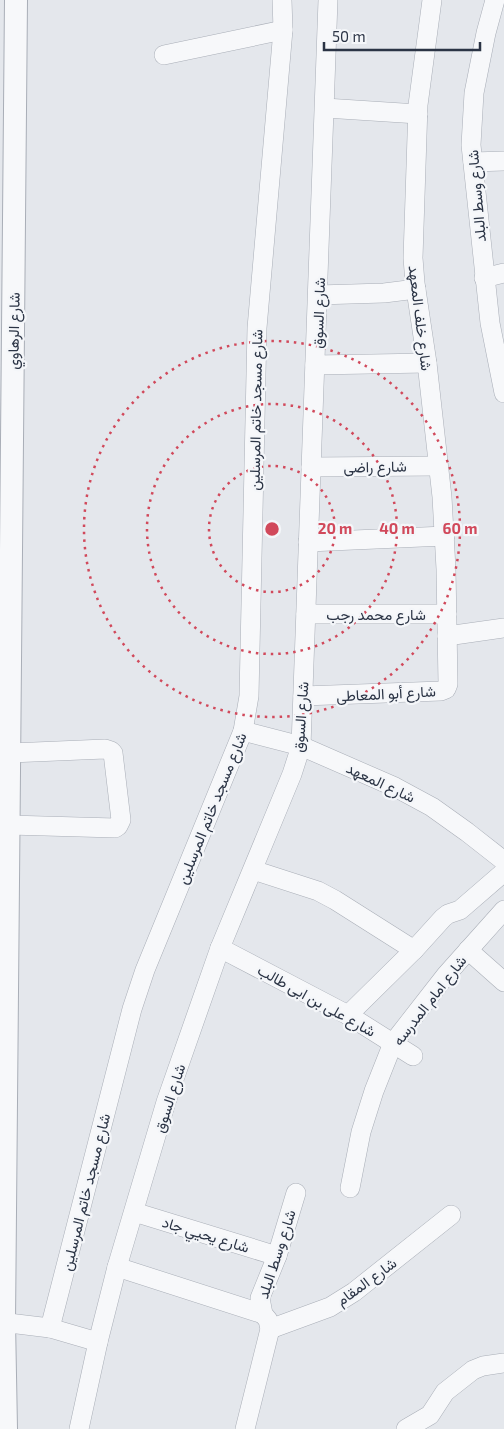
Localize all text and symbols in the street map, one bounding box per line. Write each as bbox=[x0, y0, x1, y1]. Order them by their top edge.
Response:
scale bar bbox=[324, 20, 480, 52]
text: 50 m bbox=[332, 27, 366, 45]
street label: شارع وسط البلد bbox=[463, 149, 492, 243]
street label: شارع خلف المعهد bbox=[403, 264, 436, 372]
street label: شارع السوق bbox=[308, 277, 331, 349]
street label: شارع الرهاوي bbox=[3, 292, 28, 370]
street label: شارع مسجد خاتم المرسلين bbox=[245, 329, 268, 491]
street label: شارع راضى bbox=[343, 456, 407, 479]
text: 20 m bbox=[318, 519, 352, 537]
text: 40 m bbox=[379, 519, 415, 537]
text: 60 m bbox=[443, 519, 477, 537]
centre of rings bbox=[263, 520, 281, 538]
street label: شارع محمد رجب bbox=[326, 605, 426, 626]
street label: شارع السوق bbox=[289, 681, 314, 753]
street label: شارع أبو المعاطى bbox=[336, 681, 437, 708]
street label: شارع مسجد خاتم المرسلين bbox=[172, 730, 252, 887]
street label: شارع المعهد bbox=[342, 758, 418, 809]
street label: شارع امام المدرسه bbox=[388, 951, 472, 1050]
street label: شارع على بن ابى طالب bbox=[253, 960, 379, 1043]
street label: شارع السوق bbox=[149, 1061, 191, 1135]
street label: شارع مسجد خاتم المرسلين bbox=[57, 1111, 116, 1273]
street label: شارع وسط البلد bbox=[253, 1207, 302, 1302]
street label: شارع يحيي جاد bbox=[159, 1212, 252, 1261]
street label: شارع المقام bbox=[332, 1253, 402, 1311]

